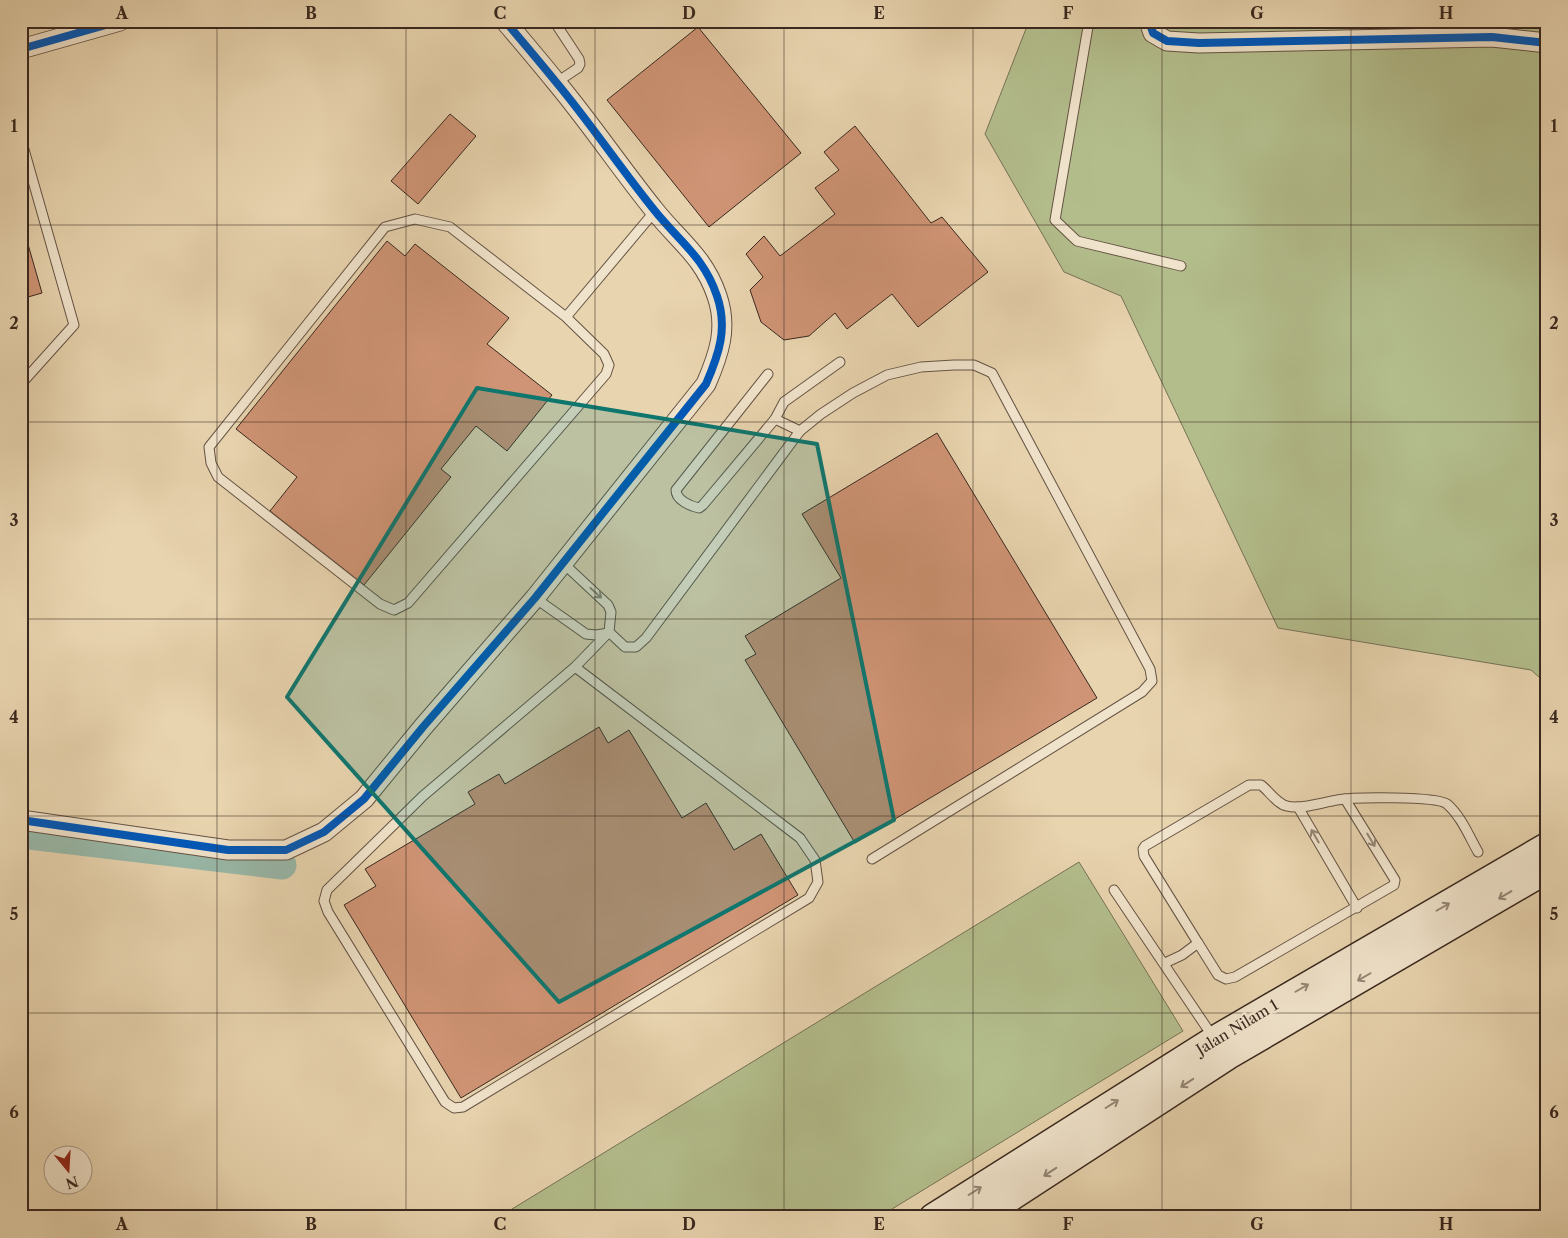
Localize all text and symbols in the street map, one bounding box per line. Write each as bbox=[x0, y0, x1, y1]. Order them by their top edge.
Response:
text: A bbox=[115, 3, 129, 23]
text: B bbox=[305, 3, 317, 23]
text: C bbox=[494, 3, 506, 23]
text: D bbox=[682, 3, 696, 23]
text: E bbox=[873, 3, 885, 23]
text: F bbox=[1063, 3, 1074, 23]
text: G bbox=[1250, 3, 1264, 23]
text: H bbox=[1439, 3, 1453, 23]
text: 1 bbox=[10, 116, 18, 136]
text: 1 bbox=[1550, 116, 1558, 136]
text: 2 bbox=[9, 313, 19, 333]
text: 2 bbox=[1549, 313, 1559, 333]
text: 3 bbox=[9, 510, 19, 530]
text: 3 bbox=[1549, 510, 1559, 530]
one-way arrow bbox=[590, 587, 603, 599]
text: 4 bbox=[9, 707, 19, 727]
text: 4 bbox=[1549, 707, 1559, 727]
one-way arrow bbox=[1309, 829, 1319, 843]
one-way arrow bbox=[1366, 833, 1376, 847]
one-way arrow bbox=[1497, 890, 1512, 900]
one-way arrow bbox=[1435, 901, 1449, 911]
text: 5 bbox=[10, 904, 19, 924]
text: 5 bbox=[1550, 904, 1559, 924]
one-way arrow bbox=[1358, 972, 1372, 982]
one-way arrow bbox=[1295, 983, 1309, 993]
street label: Jalan Nilam 1 bbox=[1191, 995, 1282, 1060]
one-way arrow bbox=[1180, 1078, 1194, 1088]
one-way arrow bbox=[1105, 1099, 1119, 1109]
text: 6 bbox=[9, 1102, 19, 1122]
text: 6 bbox=[1549, 1102, 1559, 1122]
north arrow bbox=[42, 1146, 92, 1196]
one-way arrow bbox=[1044, 1167, 1058, 1177]
text: N bbox=[63, 1172, 81, 1193]
one-way arrow bbox=[967, 1185, 981, 1195]
text: A bbox=[115, 1214, 129, 1234]
text: B bbox=[305, 1214, 317, 1234]
text: C bbox=[494, 1214, 506, 1234]
text: D bbox=[682, 1214, 696, 1234]
text: E bbox=[873, 1214, 885, 1234]
text: F bbox=[1063, 1214, 1074, 1234]
text: G bbox=[1250, 1214, 1264, 1234]
text: H bbox=[1439, 1214, 1453, 1234]

